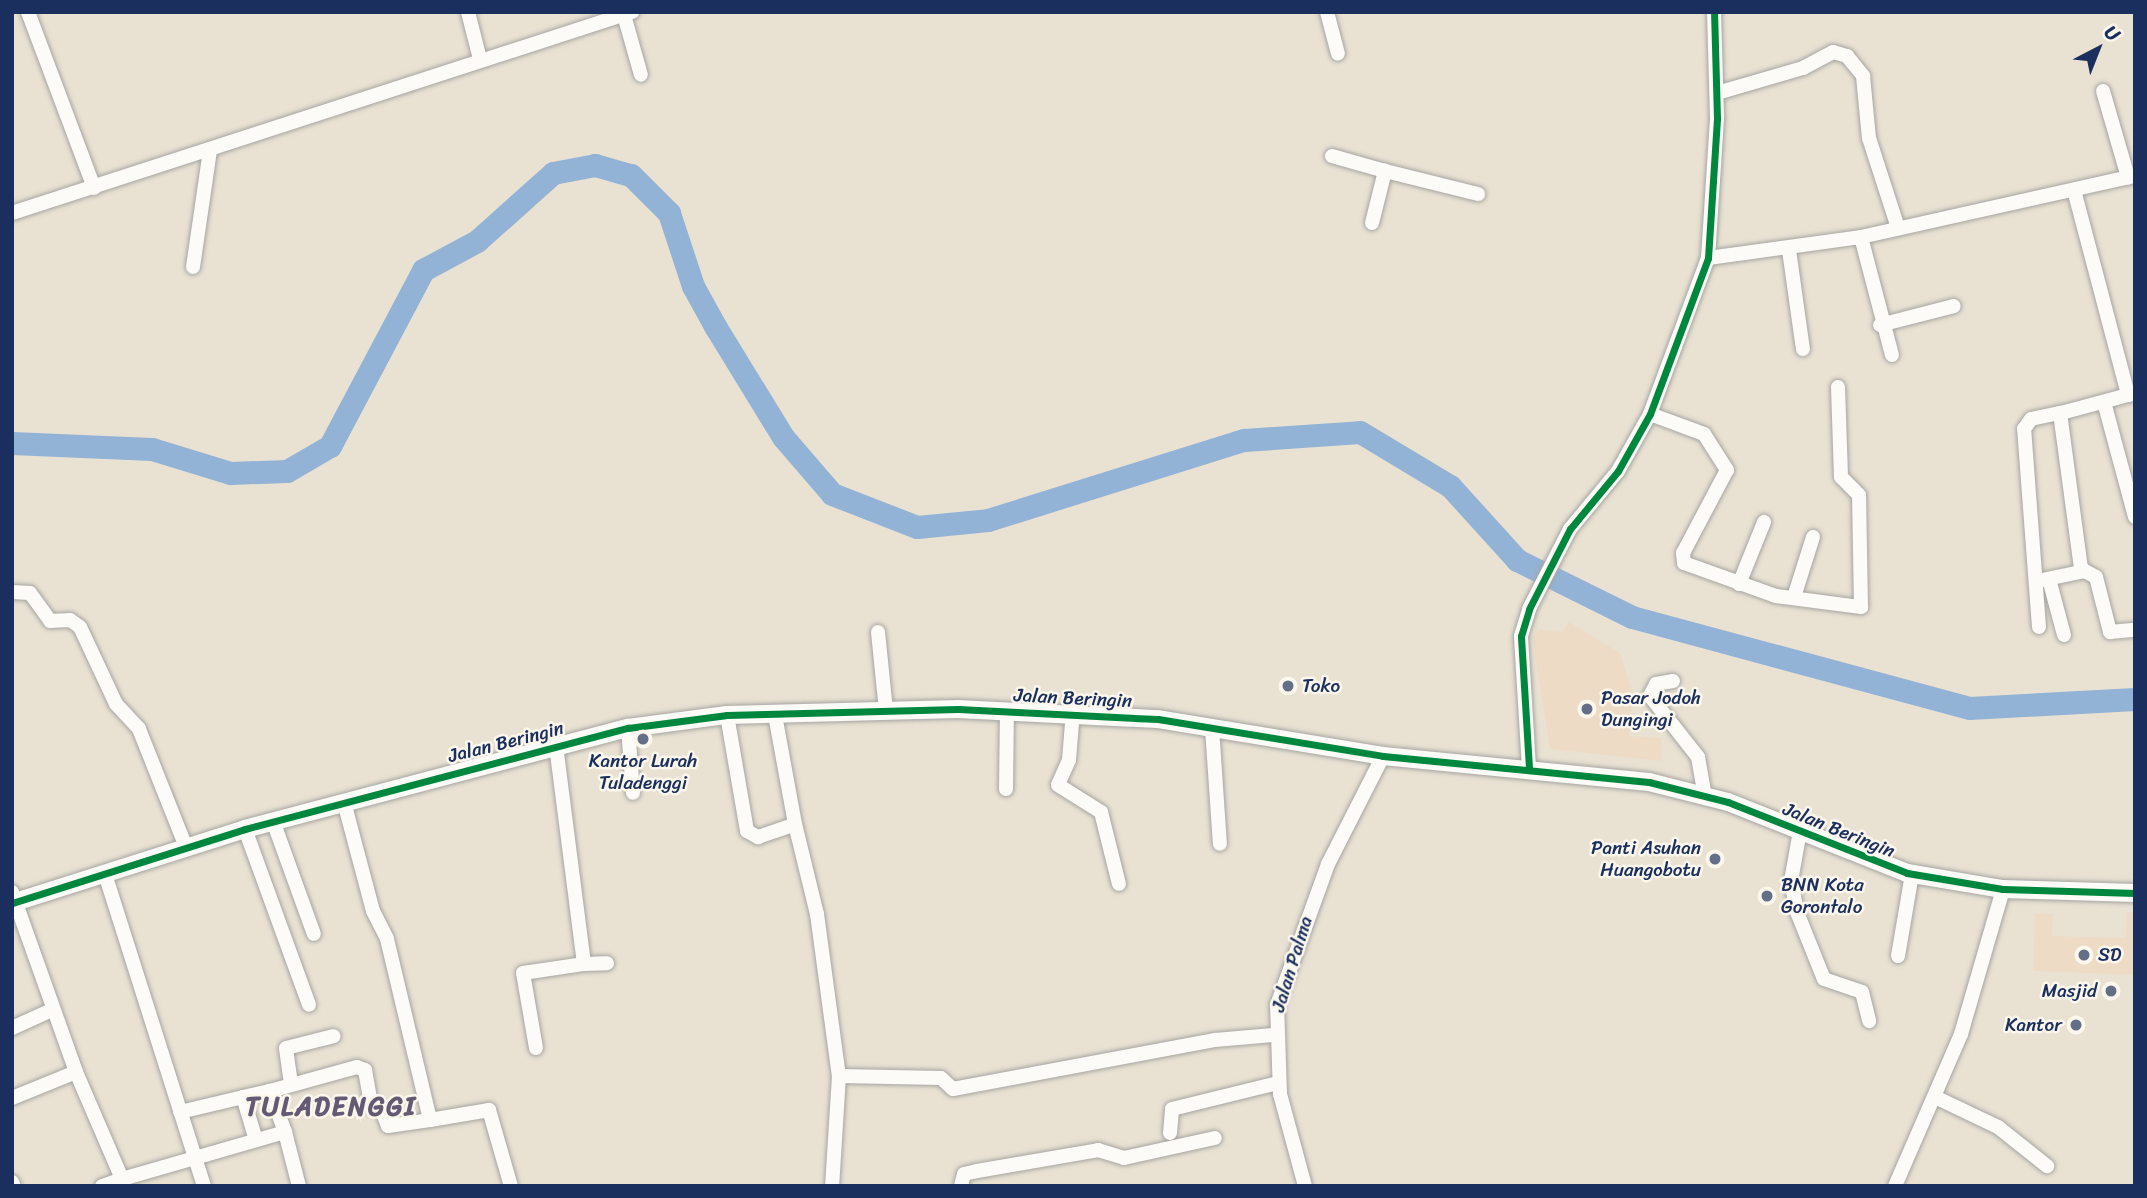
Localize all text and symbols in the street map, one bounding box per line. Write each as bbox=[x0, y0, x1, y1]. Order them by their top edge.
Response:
north arrow bbox=[2063, 14, 2133, 84]
text: U bbox=[2097, 17, 2128, 49]
place label: Toko bbox=[1302, 675, 1340, 697]
marker: Toko bbox=[1280, 678, 1296, 694]
street label: Jalan Beringin bbox=[1013, 684, 1133, 712]
place label: Pasar Jodoh Dungingi bbox=[1601, 687, 1701, 731]
marker: Pasar Jodoh Dungingi bbox=[1579, 701, 1595, 717]
street label: Jalan Beringin bbox=[446, 717, 566, 767]
marker: Kantor Lurah Tuladenggi bbox=[635, 731, 651, 747]
place label: Kantor Lurah Tuladenggi bbox=[589, 750, 697, 794]
street label: Jalan Beringin bbox=[1780, 797, 1898, 863]
place label: Panti Asuhan Huangobotu bbox=[1590, 837, 1701, 881]
marker: Panti Asuhan Huangobotu bbox=[1707, 851, 1723, 867]
place label: BNN Kota Gorontalo bbox=[1781, 874, 1864, 918]
marker: BNN Kota Gorontalo bbox=[1759, 888, 1775, 904]
street label: Jalan Palma bbox=[1267, 913, 1317, 1015]
place label: SD bbox=[2098, 944, 2121, 966]
marker: SD bbox=[2076, 947, 2092, 963]
place label: Masjid bbox=[2042, 980, 2097, 1002]
marker: Masjid bbox=[2103, 983, 2119, 999]
place label: Kantor bbox=[2005, 1014, 2062, 1036]
marker: Kantor bbox=[2068, 1017, 2084, 1033]
district label: TULADENGGI bbox=[247, 1091, 415, 1123]

